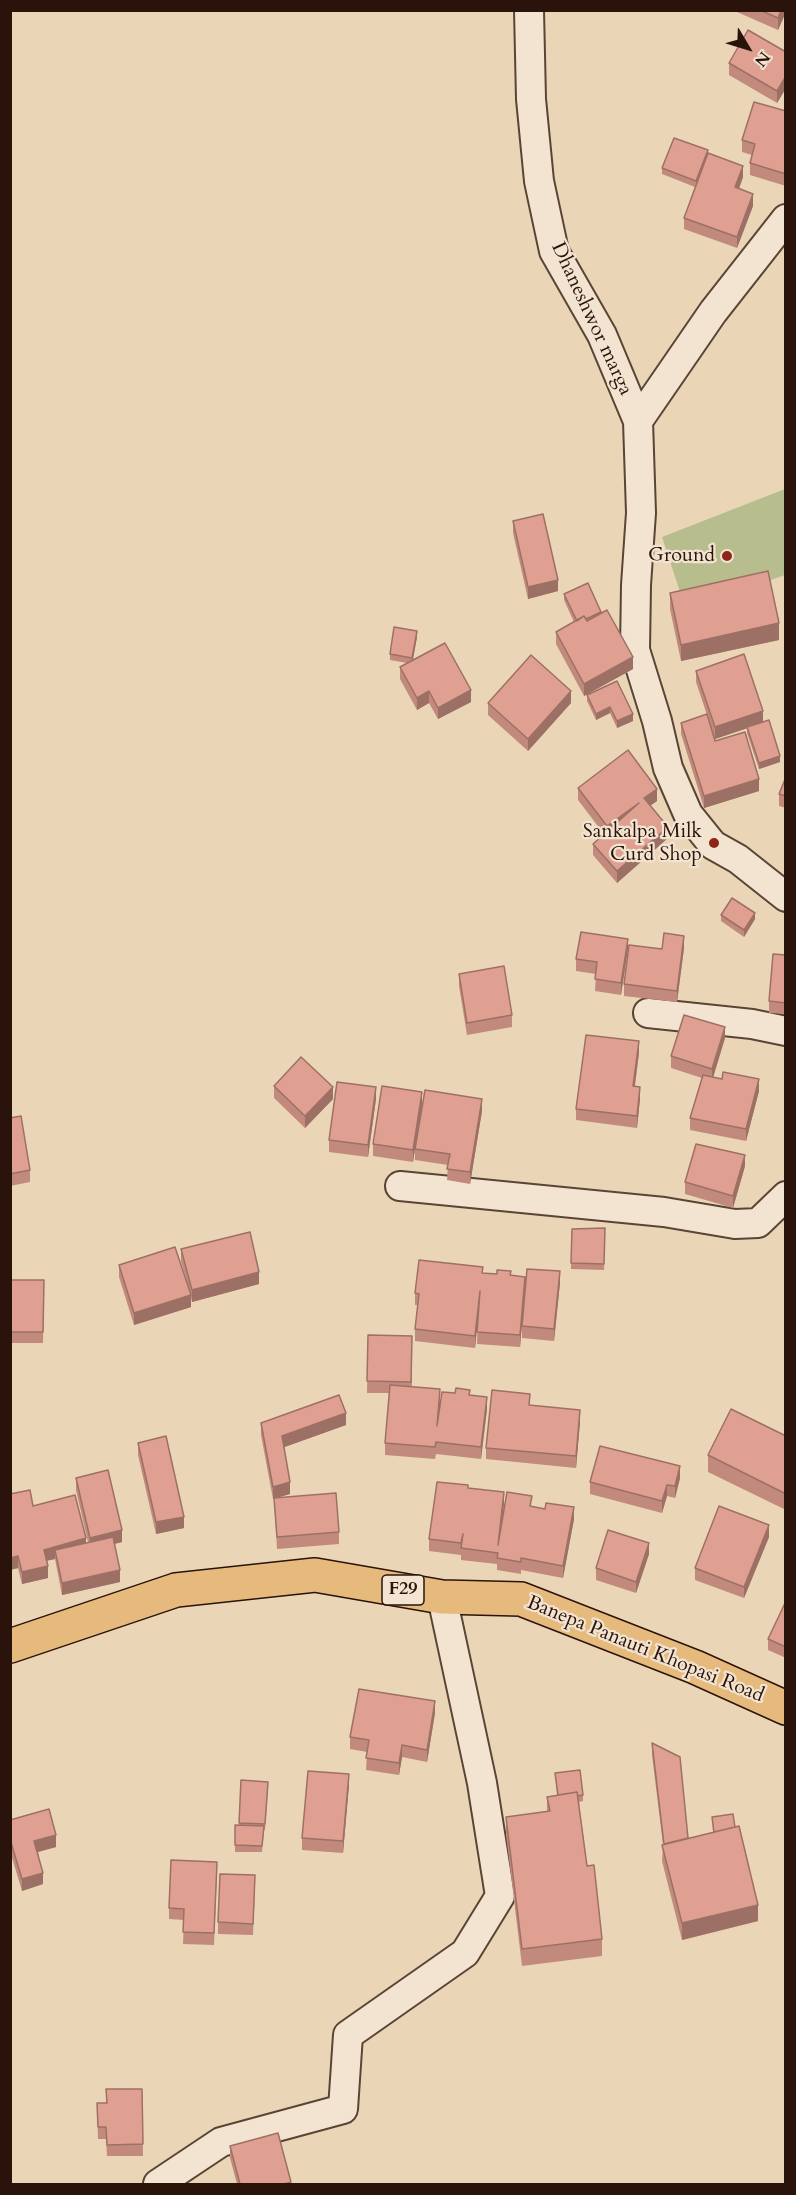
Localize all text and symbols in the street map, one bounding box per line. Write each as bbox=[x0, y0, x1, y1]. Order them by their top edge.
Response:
north arrow bbox=[718, 18, 778, 78]
text: N bbox=[749, 47, 775, 71]
street label: Dhaneshwor marga bbox=[545, 239, 637, 399]
place label: Ground bbox=[648, 544, 715, 568]
marker: Ground bbox=[720, 549, 734, 563]
place label: Sankalpa Milk Curd Shop bbox=[583, 820, 702, 867]
marker: Sankalpa Milk Curd Shop bbox=[707, 836, 721, 850]
road number: F29 bbox=[382, 1575, 424, 1605]
street label: Banepa Panauti Khopasi Road bbox=[523, 1591, 767, 1709]

